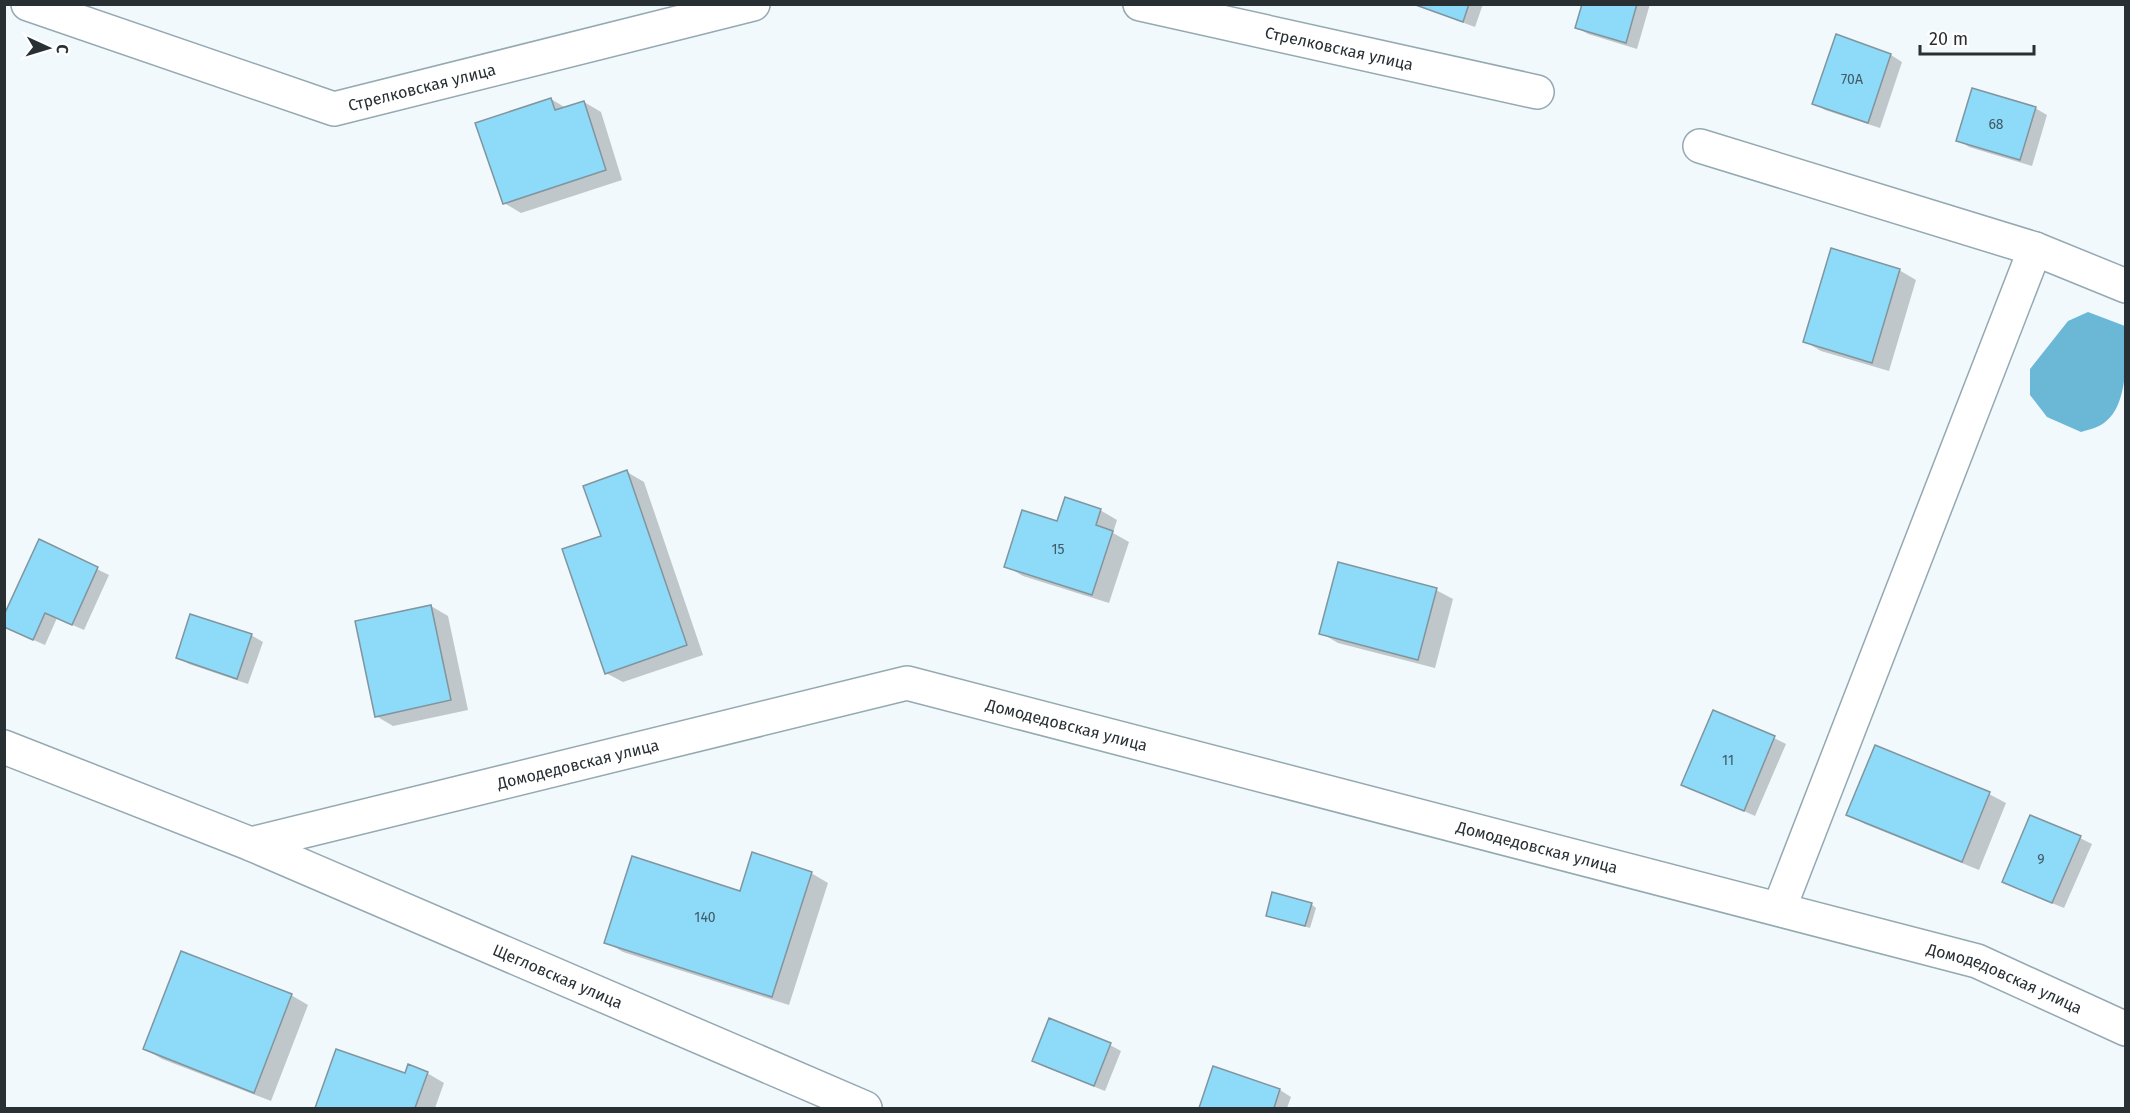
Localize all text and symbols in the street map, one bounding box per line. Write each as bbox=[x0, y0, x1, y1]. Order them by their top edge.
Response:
north arrow bbox=[18, 18, 78, 78]
scale bar bbox=[1920, 18, 2034, 56]
street label: Стрелковская улица bbox=[1263, 23, 1415, 74]
text: 20 m bbox=[1929, 28, 1968, 50]
text: С bbox=[53, 44, 72, 55]
street label: Стрелковская улица bbox=[346, 60, 498, 115]
house number: 70А bbox=[1841, 71, 1863, 88]
house number: 68 bbox=[1988, 116, 2004, 133]
house number: 15 bbox=[1051, 541, 1065, 558]
street label: Домодедовская улица bbox=[983, 695, 1149, 755]
street label: Домодедовская улица bbox=[494, 735, 661, 793]
house number: 11 bbox=[1722, 752, 1734, 769]
street label: Домодедовская улица bbox=[1453, 817, 1620, 877]
house number: 9 bbox=[2037, 851, 2045, 868]
house number: 140 bbox=[694, 909, 716, 926]
street label: Домодедовская улица bbox=[1924, 939, 2085, 1018]
street label: Щегловская улица bbox=[490, 940, 625, 1013]

